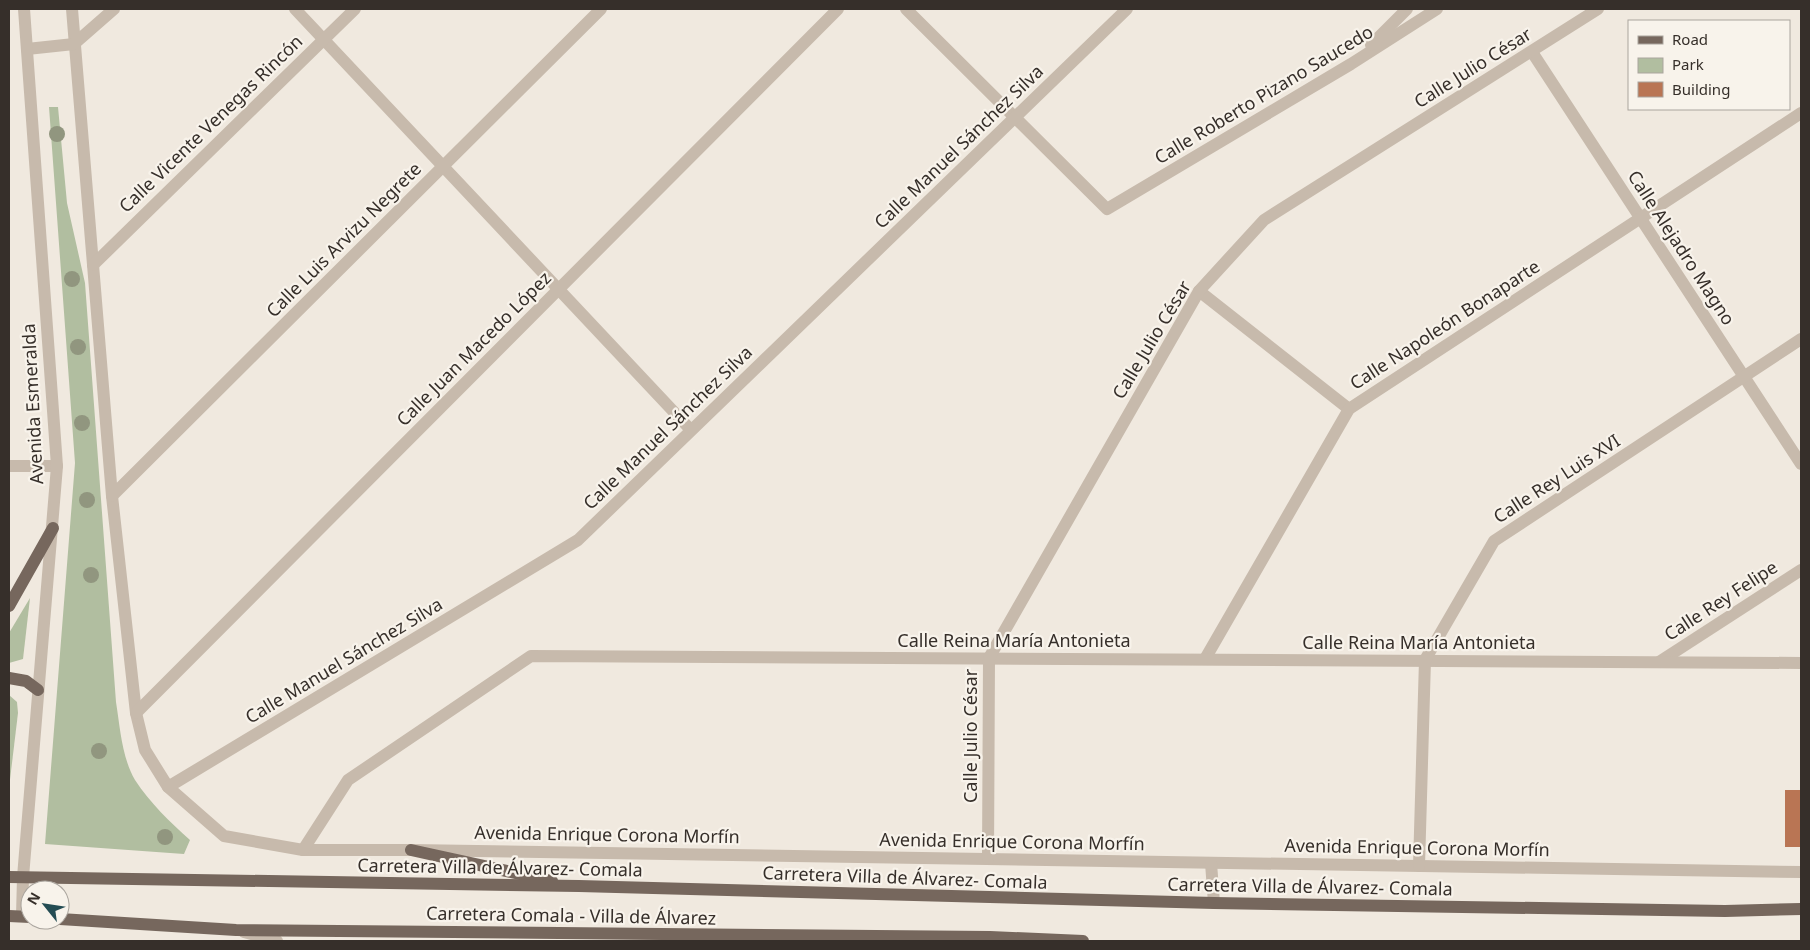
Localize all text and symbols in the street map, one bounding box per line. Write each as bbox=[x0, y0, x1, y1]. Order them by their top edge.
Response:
street label: Calle Roberto Pizano Saucedo bbox=[1150, 19, 1377, 169]
legend bbox=[1628, 20, 1790, 110]
street label: Calle Julio César bbox=[1409, 21, 1536, 113]
street label: Calle Vicente Venegas Rincón bbox=[113, 29, 307, 217]
text: Road bbox=[1672, 29, 1708, 49]
text: Park bbox=[1672, 54, 1704, 74]
street label: Calle Manuel Sánchez Silva bbox=[869, 59, 1048, 233]
text: Building bbox=[1672, 79, 1730, 99]
street label: Calle Luis Arvizu Negrete bbox=[261, 157, 426, 322]
street label: Calle Alejadro Magno bbox=[1623, 165, 1741, 329]
street label: Calle Napoleón Bonaparte bbox=[1345, 254, 1544, 395]
street label: Calle Juan Macedo López bbox=[391, 266, 556, 431]
street label: Calle Julio César bbox=[1106, 275, 1196, 403]
street label: Avenida Esmeralda bbox=[16, 323, 48, 485]
street label: Calle Manuel Sánchez Silva bbox=[578, 340, 757, 514]
street label: Calle Rey Luis XVI bbox=[1489, 428, 1624, 528]
street label: Calle Rey Felipe bbox=[1659, 555, 1782, 646]
street label: Calle Manuel Sánchez Silva bbox=[240, 592, 447, 729]
street label: Calle Reina María Antonieta bbox=[897, 628, 1131, 652]
street label: Calle Reina María Antonieta bbox=[1302, 630, 1536, 654]
street label: Calle Julio César bbox=[958, 668, 982, 803]
street label: Avenida Enrique Corona Morfín bbox=[474, 820, 740, 848]
street label: Avenida Enrique Corona Morfín bbox=[879, 827, 1145, 855]
street label: Avenida Enrique Corona Morfín bbox=[1284, 833, 1550, 861]
street label: Carretera Villa de Álvarez- Comala bbox=[357, 853, 643, 881]
street label: Carretera Villa de Álvarez- Comala bbox=[762, 860, 1048, 894]
street label: Carretera Villa de Álvarez- Comala bbox=[1167, 872, 1453, 900]
north arrow bbox=[20, 880, 70, 930]
text: N bbox=[22, 889, 44, 908]
street label: Carretera Comala - Villa de Álvarez bbox=[426, 900, 716, 930]

